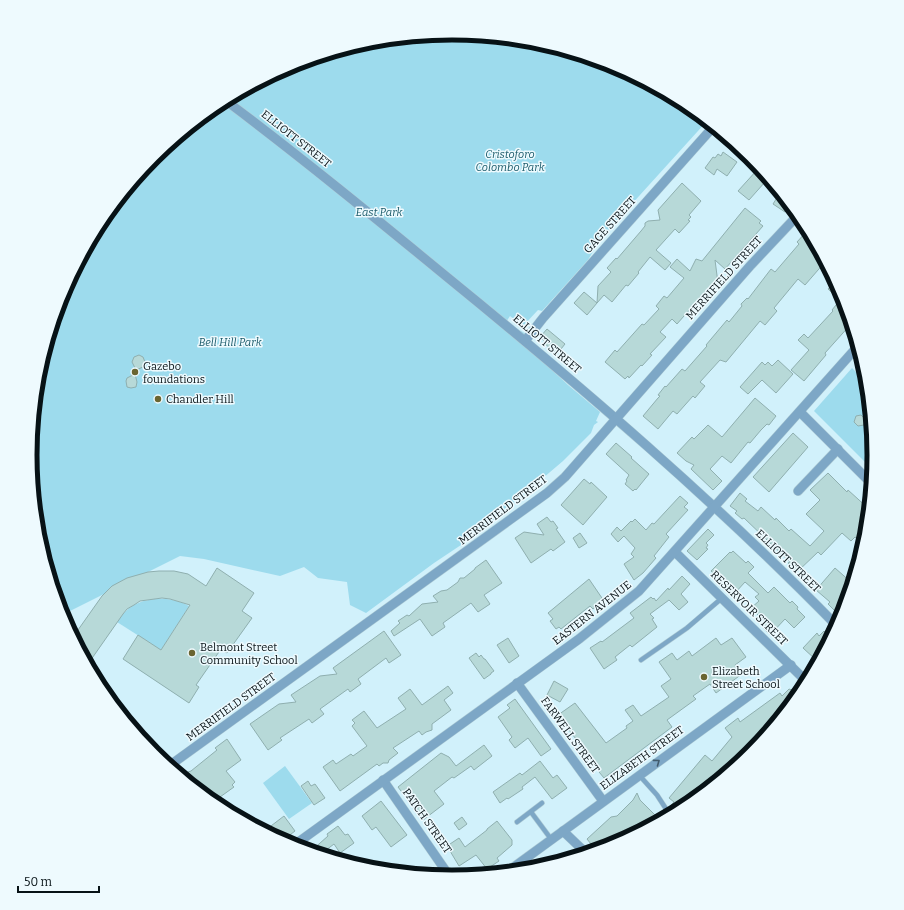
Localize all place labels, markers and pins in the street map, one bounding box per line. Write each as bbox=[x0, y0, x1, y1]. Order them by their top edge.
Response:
place label: Gazebo foundations bbox=[143, 360, 205, 386]
marker: Gazebo foundations bbox=[130, 367, 140, 377]
place label: Chandler Hill bbox=[166, 393, 234, 406]
marker: Chandler Hill bbox=[153, 394, 163, 404]
place label: Belmont Street Community School bbox=[200, 641, 298, 667]
marker: Belmont Street Community School bbox=[187, 648, 197, 658]
place label: Elizabeth Street School bbox=[712, 665, 780, 691]
marker: Elizabeth Street School bbox=[699, 672, 709, 682]

